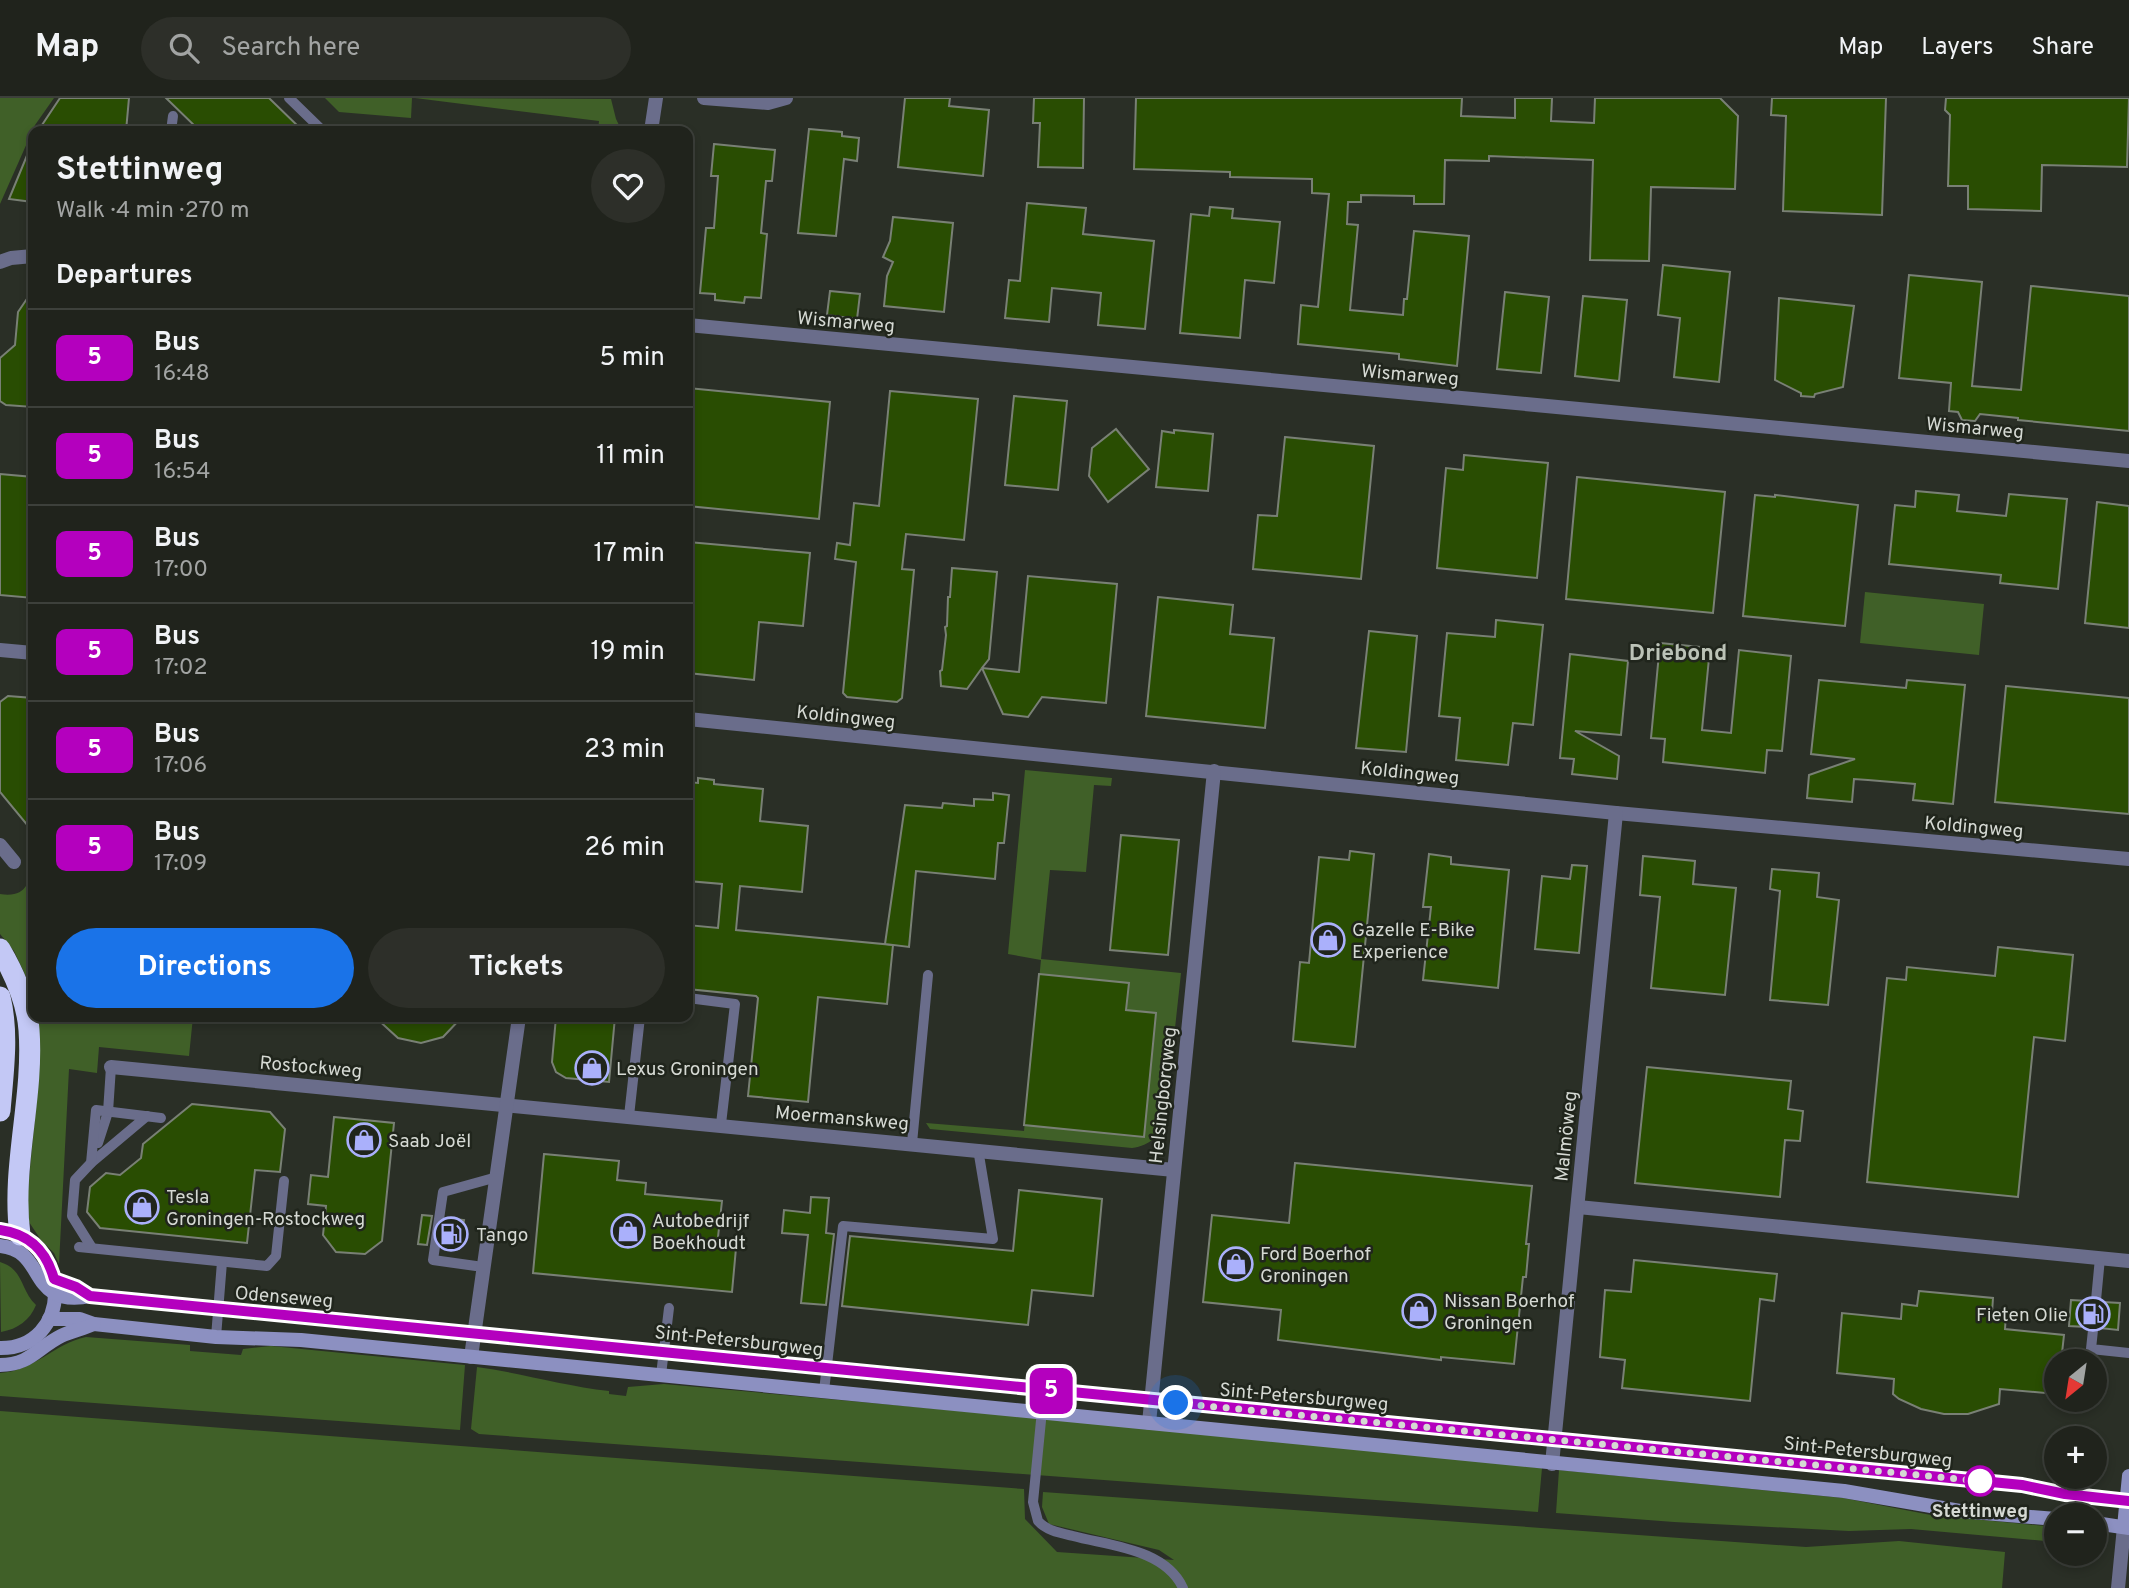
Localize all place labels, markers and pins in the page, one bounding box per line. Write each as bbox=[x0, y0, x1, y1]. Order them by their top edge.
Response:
place label: Gazelle E-Bike Experience bbox=[1352, 919, 1475, 965]
shop icon: Gazelle E-Bike Experience bbox=[1309, 921, 1347, 959]
shop icon: Lexus Groningen bbox=[573, 1049, 611, 1087]
place label: Lexus Groningen bbox=[616, 1058, 759, 1082]
shop icon: Saab Joël bbox=[345, 1121, 383, 1159]
place label: Saab Joël bbox=[388, 1130, 471, 1154]
place label: Tesla Groningen-Rostockweg bbox=[166, 1186, 365, 1232]
shop icon: Tesla Groningen-Rostockweg bbox=[123, 1188, 161, 1226]
place label: Autobedrijf Boekhoudt bbox=[652, 1210, 750, 1256]
shop icon: Autobedrijf Boekhoudt bbox=[609, 1212, 647, 1250]
fuel station icon: Tango bbox=[432, 1215, 470, 1253]
place label: Tango bbox=[476, 1224, 528, 1248]
place label: Ford Boerhof Groningen bbox=[1260, 1243, 1371, 1289]
shop icon: Ford Boerhof Groningen bbox=[1217, 1245, 1255, 1283]
place label: Nissan Boerhof Groningen bbox=[1444, 1290, 1575, 1336]
shop icon: Nissan Boerhof Groningen bbox=[1400, 1292, 1438, 1330]
fuel station icon: Fieten Olie bbox=[2074, 1295, 2112, 1333]
place label: Fieten Olie bbox=[1976, 1304, 2068, 1328]
marker: Stettinweg bbox=[1965, 1466, 1995, 1496]
place label: Stettinweg bbox=[1932, 1500, 2028, 1524]

